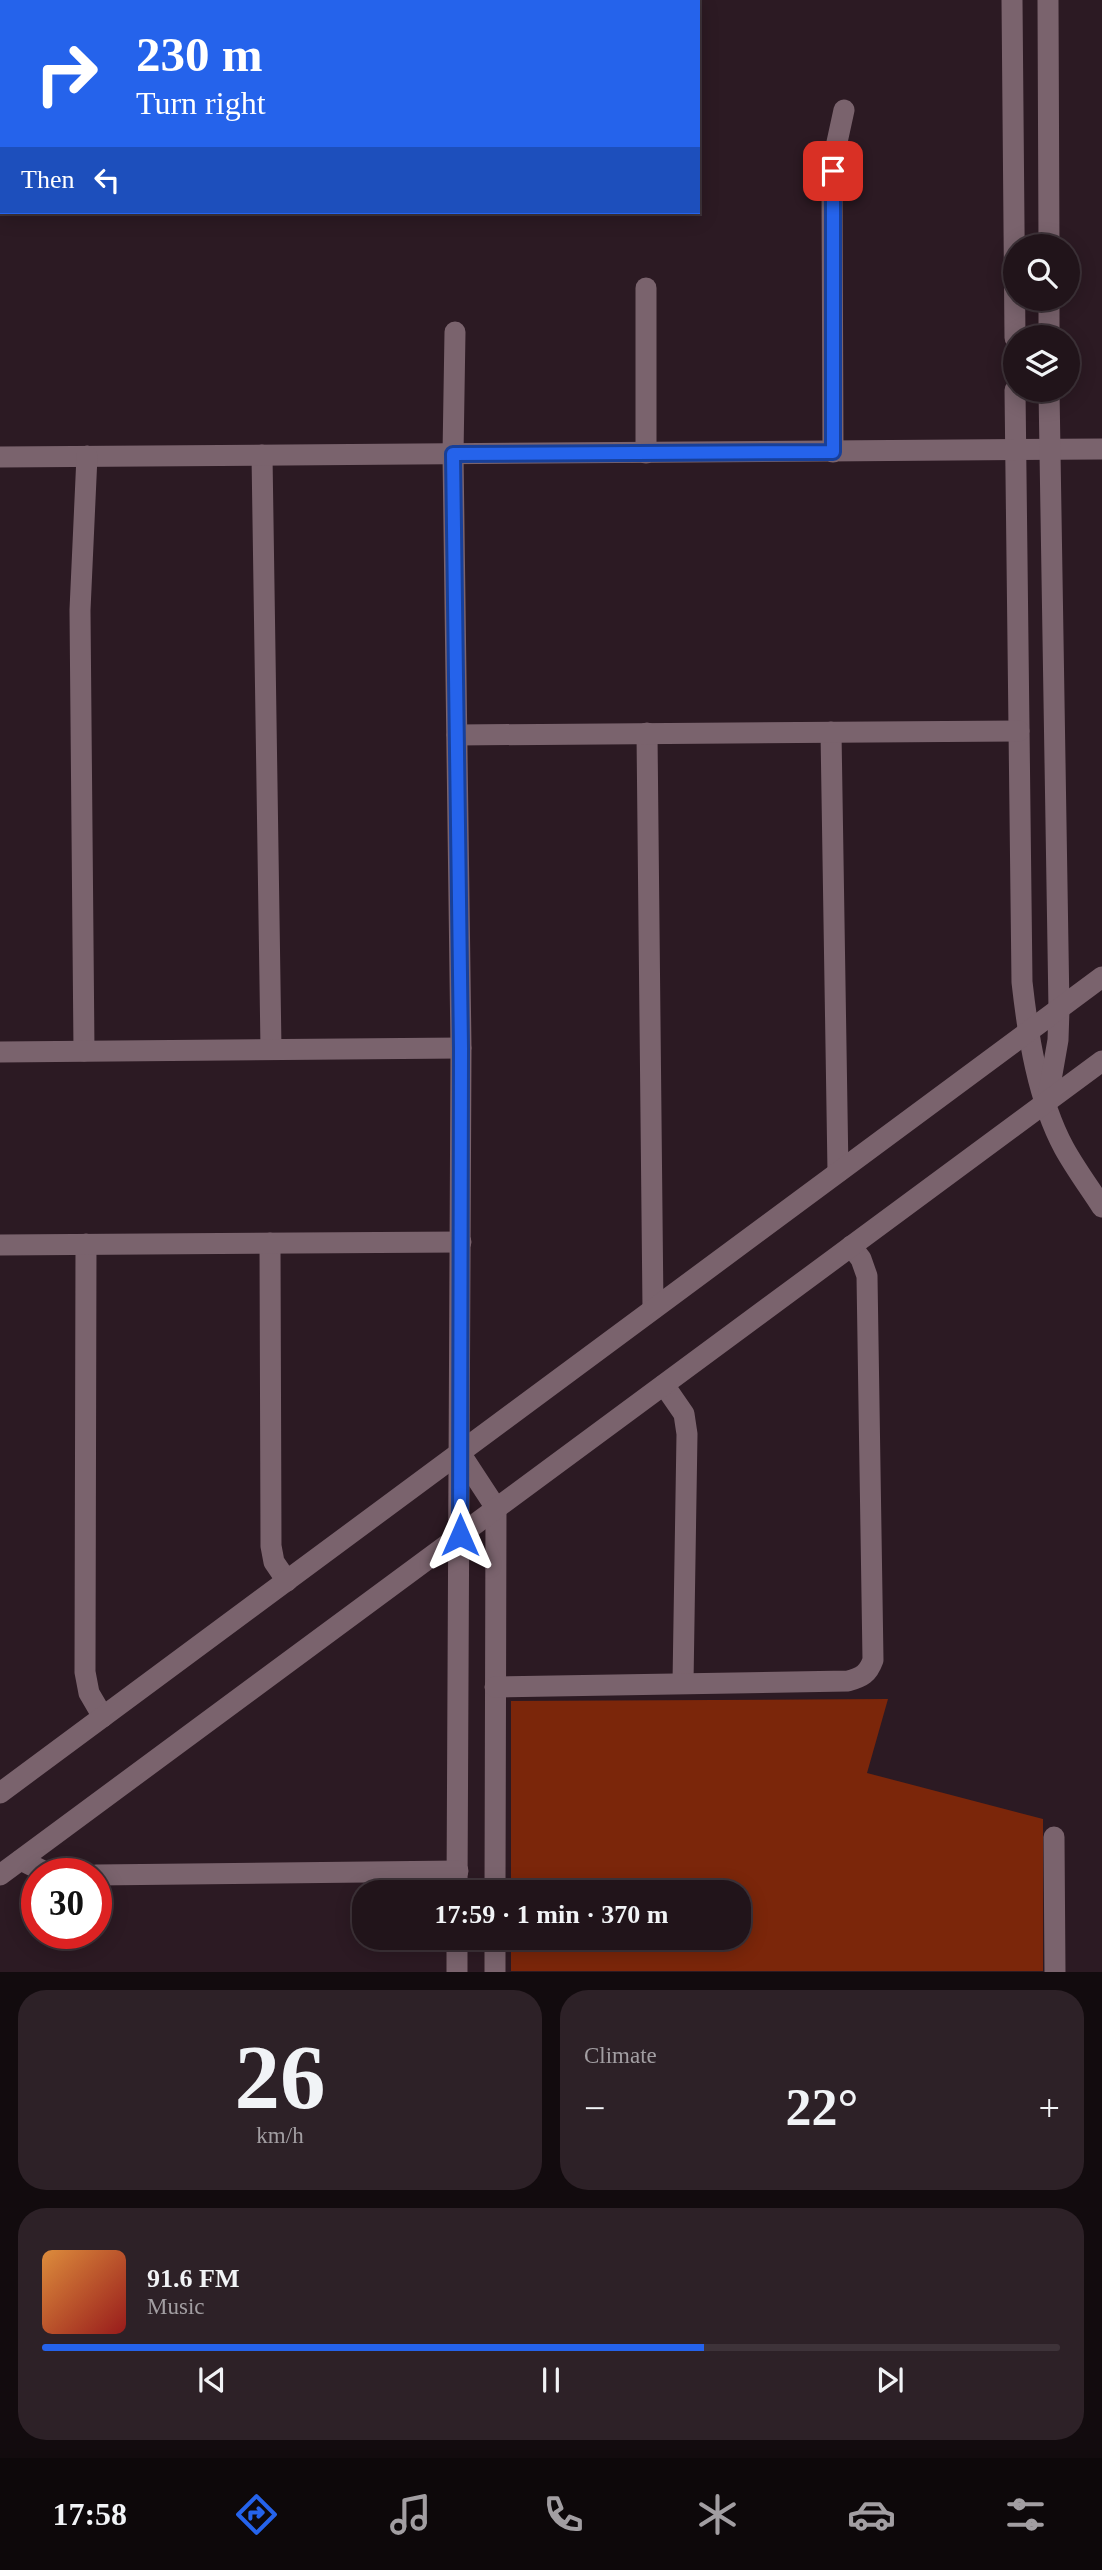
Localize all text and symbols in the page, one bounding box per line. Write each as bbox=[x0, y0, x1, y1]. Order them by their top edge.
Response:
text: 230 m bbox=[136, 27, 263, 82]
icon: right bbox=[21, 28, 112, 119]
text: Turn right bbox=[136, 85, 266, 121]
pin bbox=[803, 141, 863, 201]
icon: arrive bbox=[814, 152, 852, 190]
icon: left bbox=[88, 161, 126, 199]
text: Then bbox=[21, 165, 74, 194]
map controls bbox=[1003, 234, 1080, 402]
button: search bbox=[1003, 234, 1080, 311]
button: layers bbox=[1003, 325, 1080, 402]
position arrow bbox=[423, 1498, 497, 1572]
speed limit sign: 30 bbox=[21, 1858, 112, 1949]
text: 17:59 · 1 min · 370 m bbox=[435, 1900, 669, 1929]
text: 26 bbox=[235, 2027, 326, 2128]
text: Climate bbox=[584, 2043, 657, 2068]
text: 22° bbox=[786, 2079, 858, 2136]
text: − bbox=[584, 2087, 605, 2129]
text: + bbox=[1039, 2087, 1060, 2129]
text: km/h bbox=[256, 2123, 304, 2148]
text: 91.6 FM bbox=[147, 2264, 239, 2293]
text: Music bbox=[147, 2294, 205, 2319]
icon: previous bbox=[193, 2361, 231, 2399]
icon: pause bbox=[532, 2361, 570, 2399]
icon: next bbox=[871, 2361, 909, 2399]
icon: directions bbox=[232, 2490, 281, 2539]
icon: music bbox=[386, 2490, 435, 2539]
icon: phone bbox=[539, 2490, 588, 2539]
icon: climate bbox=[693, 2490, 742, 2539]
icon: car bbox=[847, 2490, 896, 2539]
icon: filters bbox=[1001, 2490, 1050, 2539]
text: 17:58 bbox=[52, 2496, 127, 2532]

